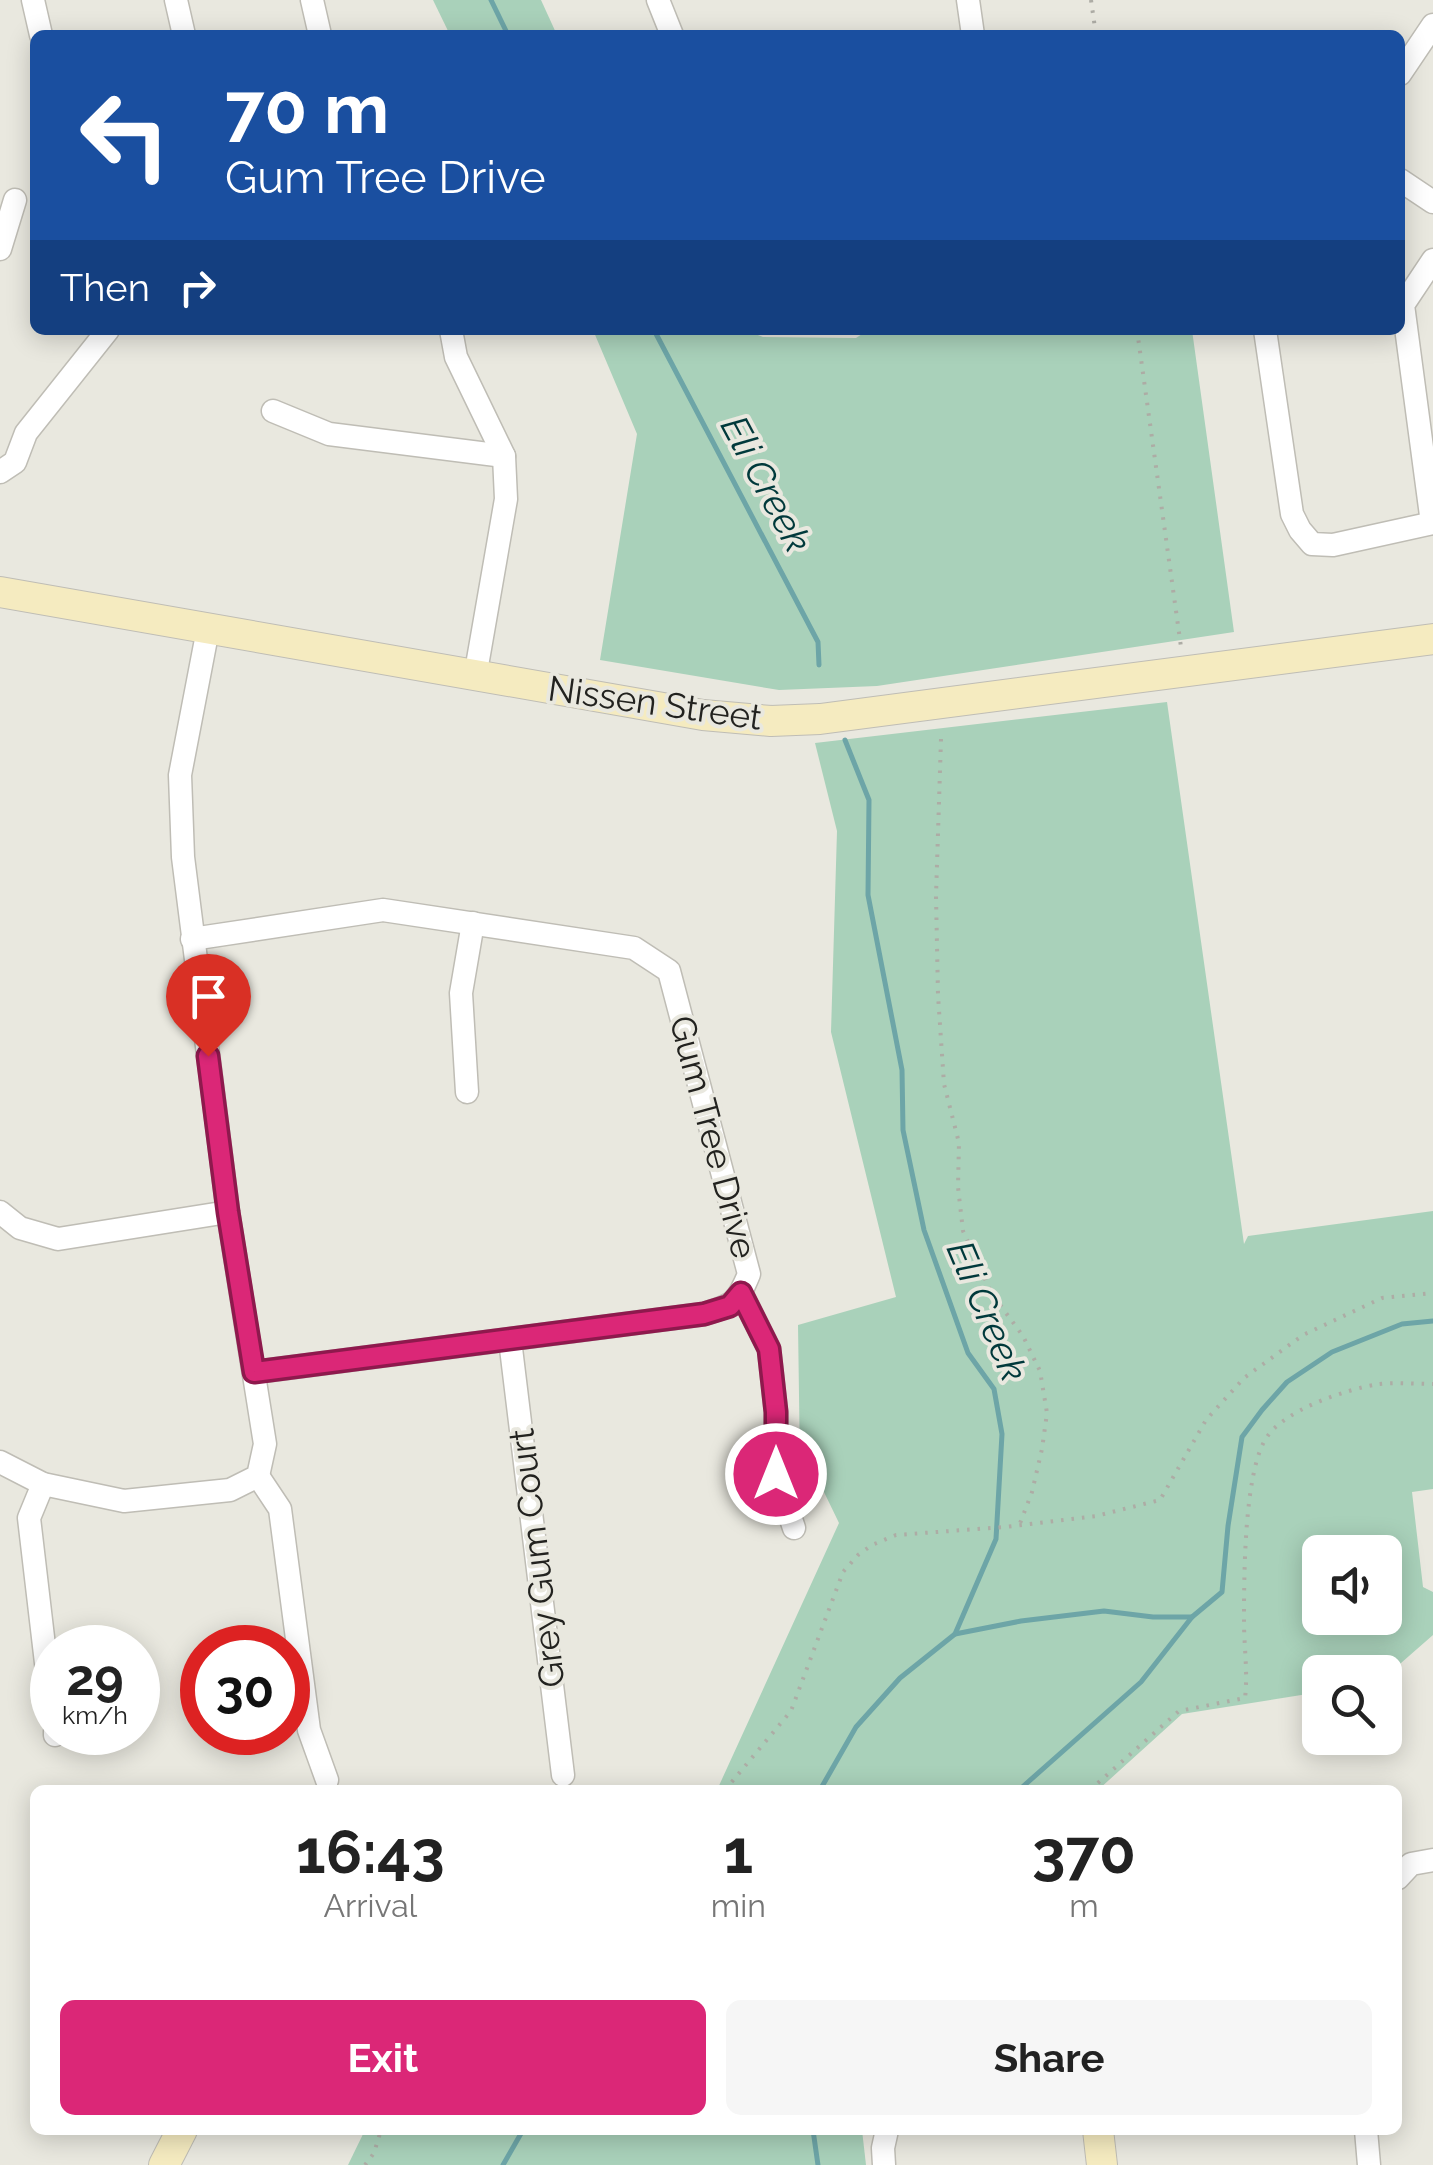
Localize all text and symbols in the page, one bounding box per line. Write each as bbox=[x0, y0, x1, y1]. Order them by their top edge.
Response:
text: 70 m bbox=[225, 67, 389, 149]
icon: left bbox=[60, 70, 190, 200]
text: Gum Tree Drive bbox=[225, 151, 546, 204]
icon: right bbox=[170, 260, 225, 315]
text: Then bbox=[60, 265, 150, 310]
water label: Eli Creek bbox=[712, 408, 821, 560]
street label: Nissen Street bbox=[546, 667, 765, 738]
pin bbox=[166, 954, 251, 1057]
icon: arrive bbox=[181, 969, 236, 1024]
street label: Gum Tree Drive bbox=[661, 1011, 766, 1263]
water label: Eli Creek bbox=[938, 1234, 1037, 1388]
position arrow bbox=[724, 1422, 828, 1526]
street label: Grey Gum Court bbox=[500, 1426, 573, 1690]
map controls bbox=[1302, 1535, 1402, 1755]
button: sound bbox=[1302, 1535, 1402, 1635]
speed limit sign: 30 bbox=[180, 1625, 310, 1755]
text: 29 bbox=[66, 1648, 124, 1707]
button: search bbox=[1302, 1655, 1402, 1755]
text: km/h bbox=[62, 1700, 128, 1730]
text: 16:43 bbox=[296, 1817, 445, 1887]
text: 1 bbox=[723, 1817, 753, 1887]
text: 370 bbox=[1032, 1817, 1136, 1887]
text: Arrival bbox=[323, 1887, 417, 1924]
text: min bbox=[711, 1887, 766, 1924]
text: m bbox=[1069, 1887, 1099, 1924]
button: Exit bbox=[60, 2000, 706, 2115]
button: Share bbox=[726, 2000, 1372, 2115]

